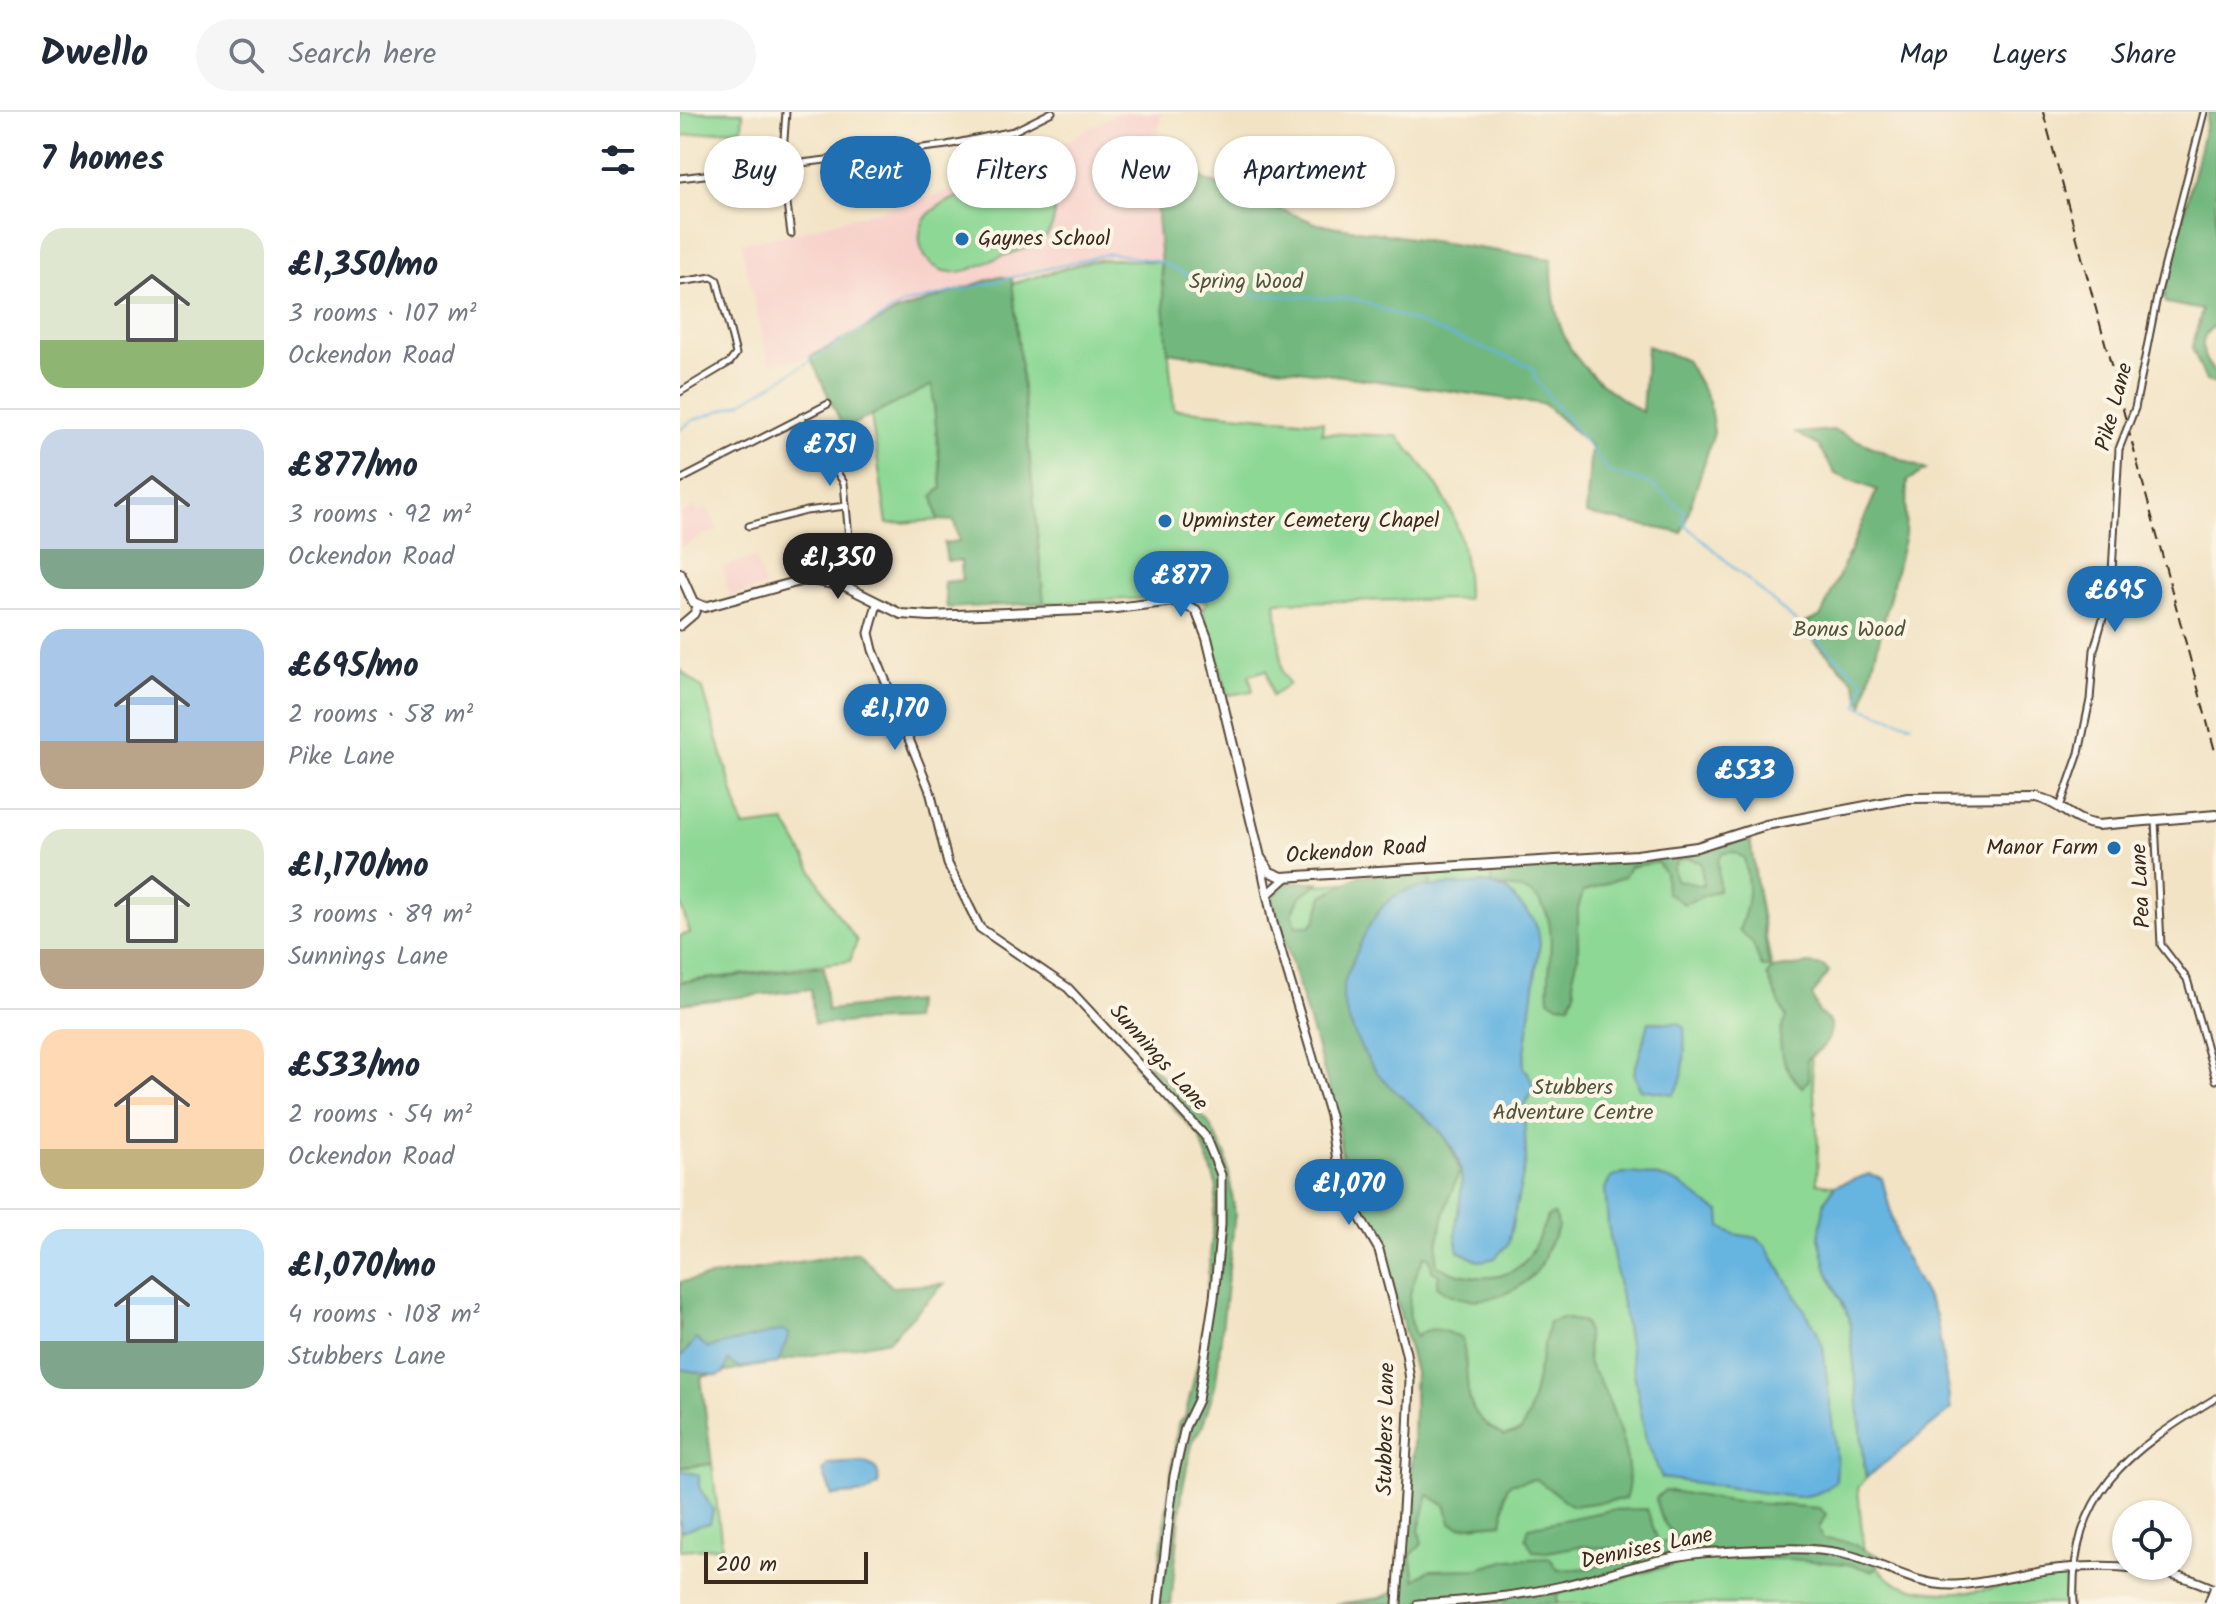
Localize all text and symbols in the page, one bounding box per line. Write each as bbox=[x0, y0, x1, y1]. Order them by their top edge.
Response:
search box bbox=[196, 19, 756, 91]
text: Dwello bbox=[40, 25, 148, 85]
text: Search here bbox=[288, 31, 436, 79]
icon: search bbox=[224, 33, 268, 77]
text: Map bbox=[1899, 33, 1948, 78]
text: Layers bbox=[1992, 33, 2067, 78]
text: Share bbox=[2111, 33, 2176, 78]
text: 7 homes bbox=[40, 133, 164, 187]
chip: Buy bbox=[704, 136, 804, 208]
chip: Rent bbox=[820, 136, 931, 208]
chip: Filters bbox=[947, 136, 1076, 208]
chip: New bbox=[1092, 136, 1198, 208]
chip: Apartment bbox=[1214, 136, 1395, 208]
icon: filters bbox=[596, 138, 640, 182]
place label: Gaynes School bbox=[978, 222, 1111, 257]
marker: Gaynes School bbox=[953, 230, 971, 248]
text: £1,350/mo bbox=[288, 239, 438, 293]
icon: home bbox=[104, 260, 200, 356]
park label: Spring Wood bbox=[1189, 265, 1304, 300]
text: 3 rooms · 107 m² bbox=[288, 293, 477, 335]
text: Ockendon Road bbox=[288, 335, 454, 377]
street label: Pike Lane bbox=[2086, 359, 2144, 455]
pin: £751 bbox=[783, 420, 877, 488]
text: £751 bbox=[804, 425, 856, 467]
text: £877/mo bbox=[288, 440, 418, 494]
icon: home bbox=[104, 461, 200, 557]
text: 3 rooms · 92 m² bbox=[288, 494, 471, 536]
place label: Upminster Cemetery Chapel bbox=[1181, 504, 1440, 539]
marker: Upminster Cemetery Chapel bbox=[1156, 512, 1174, 530]
pin: £1,350 bbox=[773, 533, 903, 601]
text: Ockendon Road bbox=[288, 536, 454, 578]
text: £1,350 bbox=[801, 538, 875, 580]
pin: £877 bbox=[1134, 551, 1228, 619]
text: £877 bbox=[1152, 556, 1210, 598]
pin: £695 bbox=[2068, 566, 2162, 634]
text: £695 bbox=[2085, 571, 2145, 613]
park label: Bonus Wood bbox=[1793, 613, 1906, 648]
text: £695/mo bbox=[288, 640, 419, 694]
icon: home bbox=[104, 661, 200, 757]
pin: £1,170 bbox=[830, 684, 960, 752]
text: £1,170 bbox=[861, 689, 929, 731]
text: 2 rooms · 58 m² bbox=[288, 694, 473, 736]
text: Pike Lane bbox=[288, 736, 395, 778]
pin: £533 bbox=[1698, 746, 1792, 814]
text: £533 bbox=[1715, 751, 1775, 793]
street label: Ockendon Road bbox=[1285, 830, 1428, 874]
place label: Manor Farm bbox=[1986, 831, 2098, 866]
marker: Manor Farm bbox=[2105, 839, 2123, 857]
text: £1,170/mo bbox=[288, 840, 429, 894]
street label: Pea Lane bbox=[2122, 843, 2162, 929]
icon: home bbox=[104, 861, 200, 957]
text: 3 rooms · 89 m² bbox=[288, 894, 472, 936]
text: Sunnings Lane bbox=[288, 936, 448, 978]
street label: Sunnings Lane bbox=[1100, 996, 1216, 1120]
text: £533/mo bbox=[288, 1040, 420, 1094]
icon: home bbox=[104, 1061, 200, 1157]
park label: Stubbers Adventure Centre bbox=[1493, 1071, 1654, 1131]
text: 2 rooms · 54 m² bbox=[288, 1094, 472, 1136]
text: Ockendon Road bbox=[288, 1136, 454, 1178]
pin: £1,070 bbox=[1284, 1159, 1414, 1227]
text: £1,070 bbox=[1313, 1164, 1385, 1206]
text: £1,070/mo bbox=[288, 1240, 436, 1294]
icon: home bbox=[104, 1261, 200, 1357]
text: 4 rooms · 108 m² bbox=[288, 1294, 480, 1336]
text: Stubbers Lane bbox=[288, 1336, 445, 1378]
street label: Stubbers Lane bbox=[1368, 1362, 1406, 1496]
map controls bbox=[2112, 1500, 2192, 1580]
button: locate bbox=[2112, 1500, 2192, 1580]
street label: Dennises Lane bbox=[1578, 1518, 1716, 1580]
scale bar bbox=[704, 1548, 868, 1584]
text: 200 m bbox=[716, 1548, 777, 1583]

